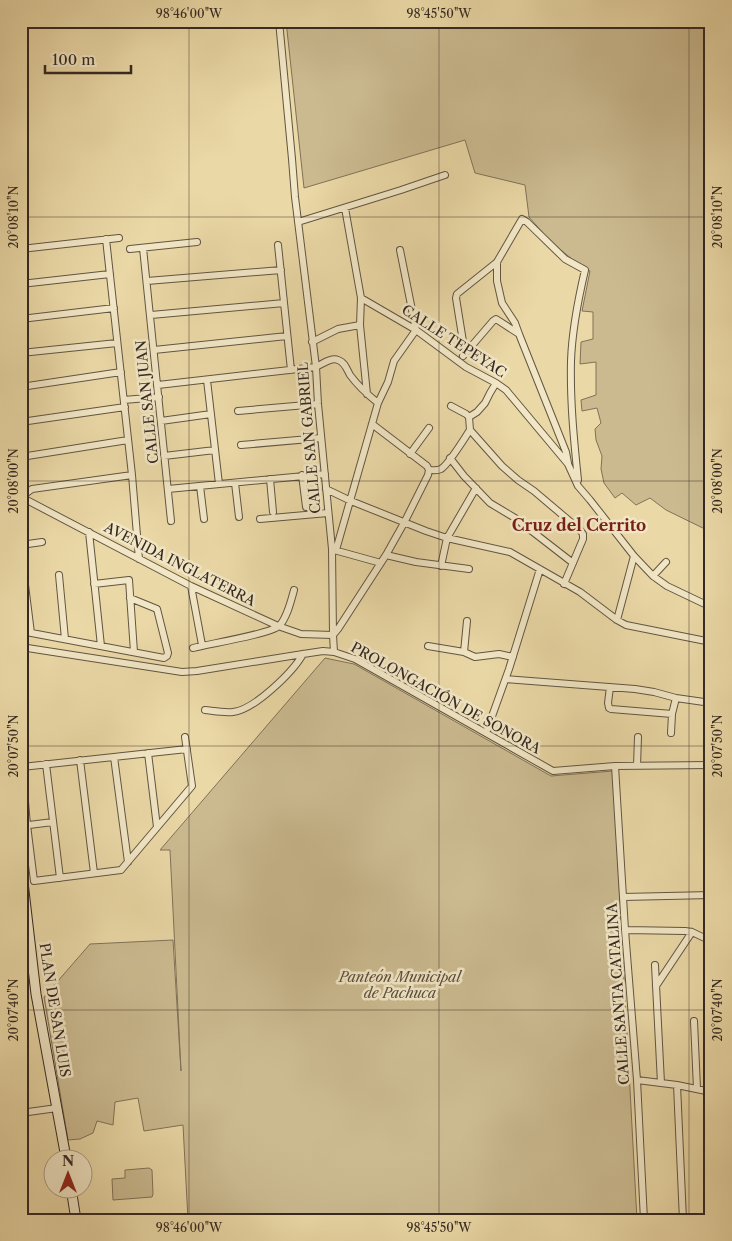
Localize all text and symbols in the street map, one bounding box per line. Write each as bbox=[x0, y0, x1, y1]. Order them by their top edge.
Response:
text: 98°46'00"W bbox=[156, 6, 223, 21]
text: 98°45'50"W bbox=[406, 6, 472, 21]
scale bar bbox=[45, 42, 131, 74]
text: 100 m bbox=[52, 50, 95, 69]
text: 20°08'10"N bbox=[6, 186, 21, 248]
text: 20°08'10"N bbox=[710, 186, 725, 248]
street label: CALLE TEPEYAC bbox=[398, 300, 510, 382]
street label: CALLE SAN JUAN bbox=[132, 339, 162, 465]
street label: CALLE SAN GABRIEL bbox=[293, 361, 325, 515]
text: 20°08'00"N bbox=[6, 448, 21, 514]
text: 20°08'00"N bbox=[710, 448, 725, 514]
district label: Cruz del Cerrito bbox=[512, 515, 646, 535]
street label: AVENIDA INGLATERRA bbox=[100, 517, 259, 610]
street label: PROLONGACIÓN DE SONORA bbox=[348, 637, 545, 758]
text: 20°07'50"N bbox=[6, 714, 21, 778]
text: 20°07'50"N bbox=[710, 714, 725, 778]
street label: CALLE SANTA CATALINA bbox=[603, 902, 633, 1086]
street label: PLAN DE SAN LUIS bbox=[35, 941, 75, 1079]
park label: Panteón Municipal de Pachuca bbox=[338, 968, 462, 1002]
text: 20°07'40"N bbox=[6, 978, 21, 1041]
text: 20°07'40"N bbox=[710, 978, 725, 1041]
north arrow bbox=[42, 1148, 92, 1198]
text: N bbox=[62, 1152, 74, 1170]
text: 98°46'00"W bbox=[156, 1220, 223, 1235]
text: 98°45'50"W bbox=[406, 1220, 472, 1235]

